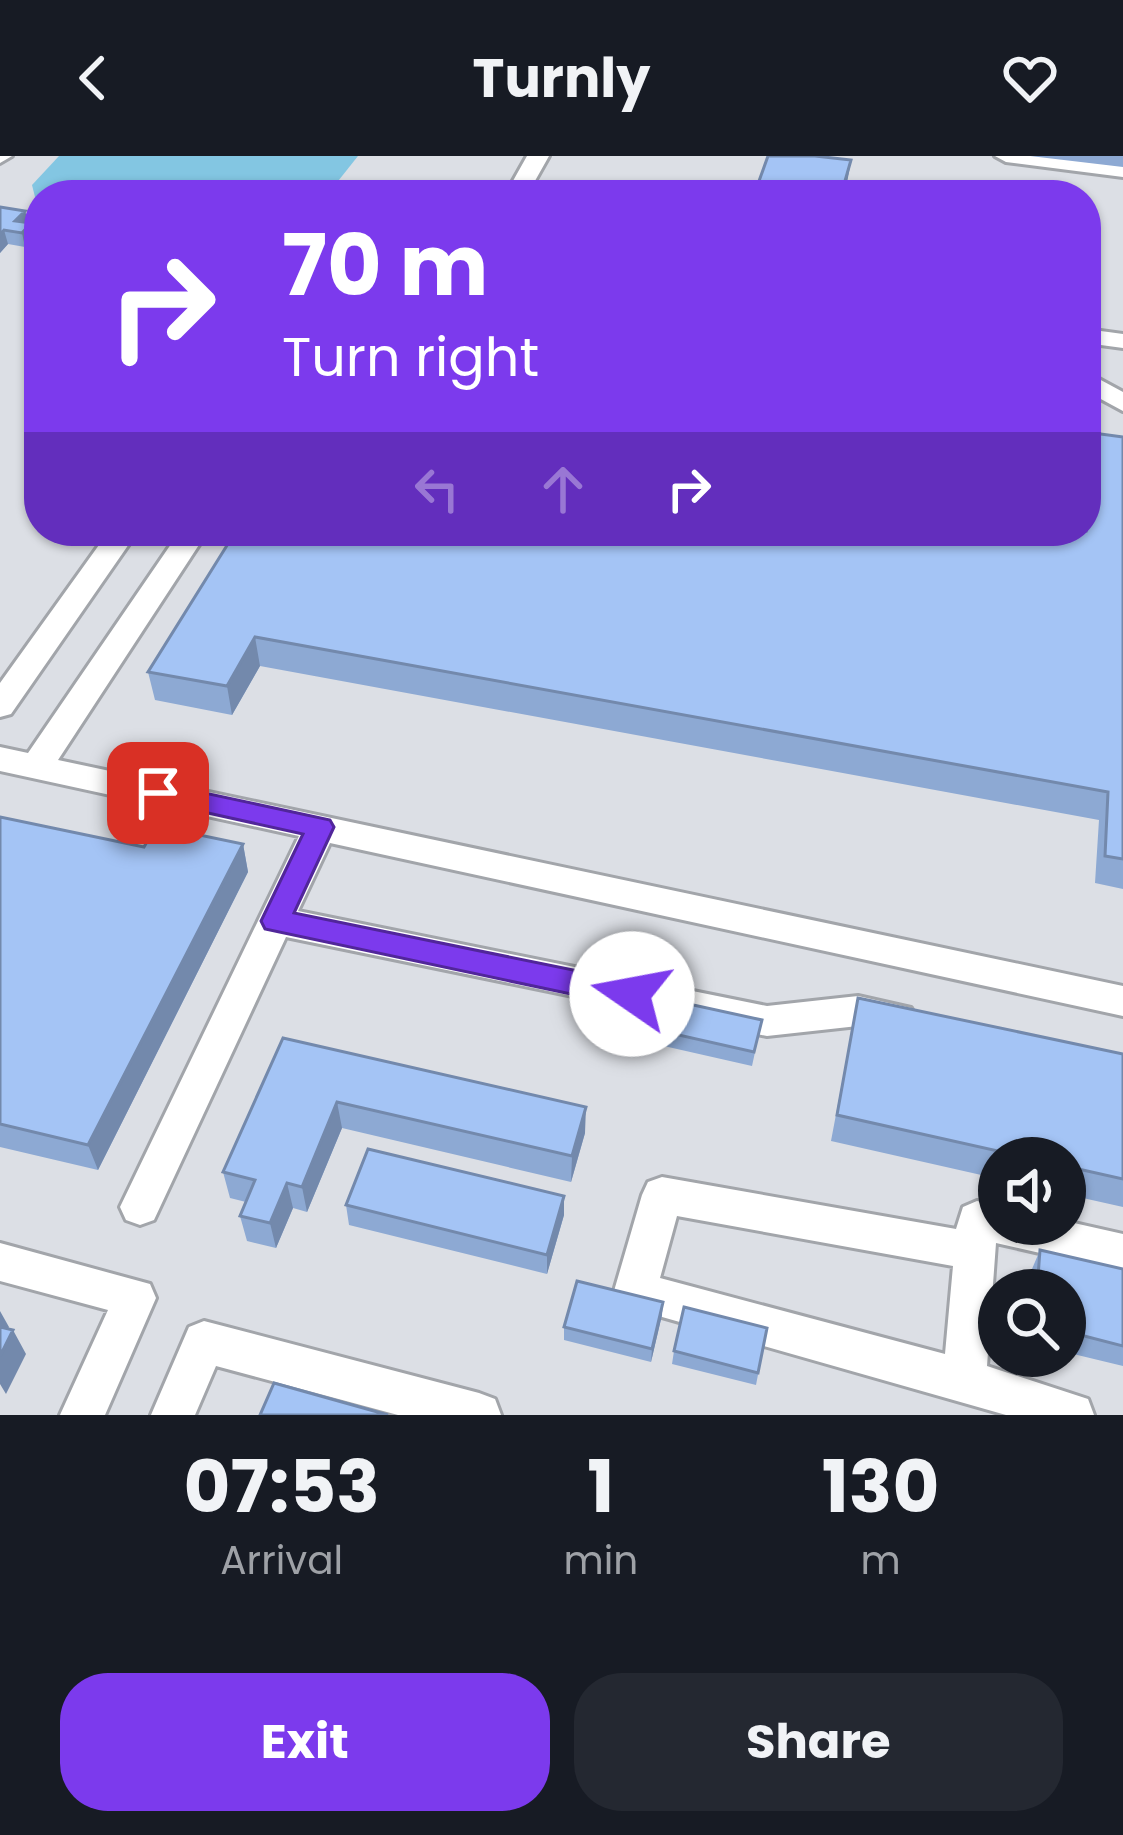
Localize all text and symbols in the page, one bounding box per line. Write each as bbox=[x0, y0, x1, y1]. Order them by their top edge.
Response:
text: Turnly bbox=[473, 40, 650, 116]
icon: back bbox=[60, 45, 126, 111]
icon: heart bbox=[997, 45, 1063, 111]
text: 70 m bbox=[282, 207, 488, 324]
icon: right bbox=[84, 228, 240, 384]
text: Turn right bbox=[282, 319, 539, 395]
icon: left bbox=[404, 456, 470, 522]
icon: ahead bbox=[530, 456, 596, 522]
icon: right bbox=[656, 456, 722, 522]
pin bbox=[107, 742, 209, 844]
icon: arrive bbox=[125, 760, 191, 826]
position arrow bbox=[569, 931, 695, 1057]
map controls bbox=[978, 1137, 1086, 1377]
button: sound bbox=[978, 1137, 1086, 1245]
button: search bbox=[978, 1269, 1086, 1377]
text: 07:53 bbox=[184, 1436, 380, 1537]
text: 1 bbox=[587, 1436, 614, 1537]
text: 130 bbox=[822, 1436, 939, 1537]
text: Arrival bbox=[220, 1533, 343, 1588]
text: min bbox=[563, 1533, 638, 1588]
text: m bbox=[861, 1533, 901, 1588]
button: Exit bbox=[60, 1673, 550, 1811]
button: Share bbox=[574, 1673, 1063, 1811]

